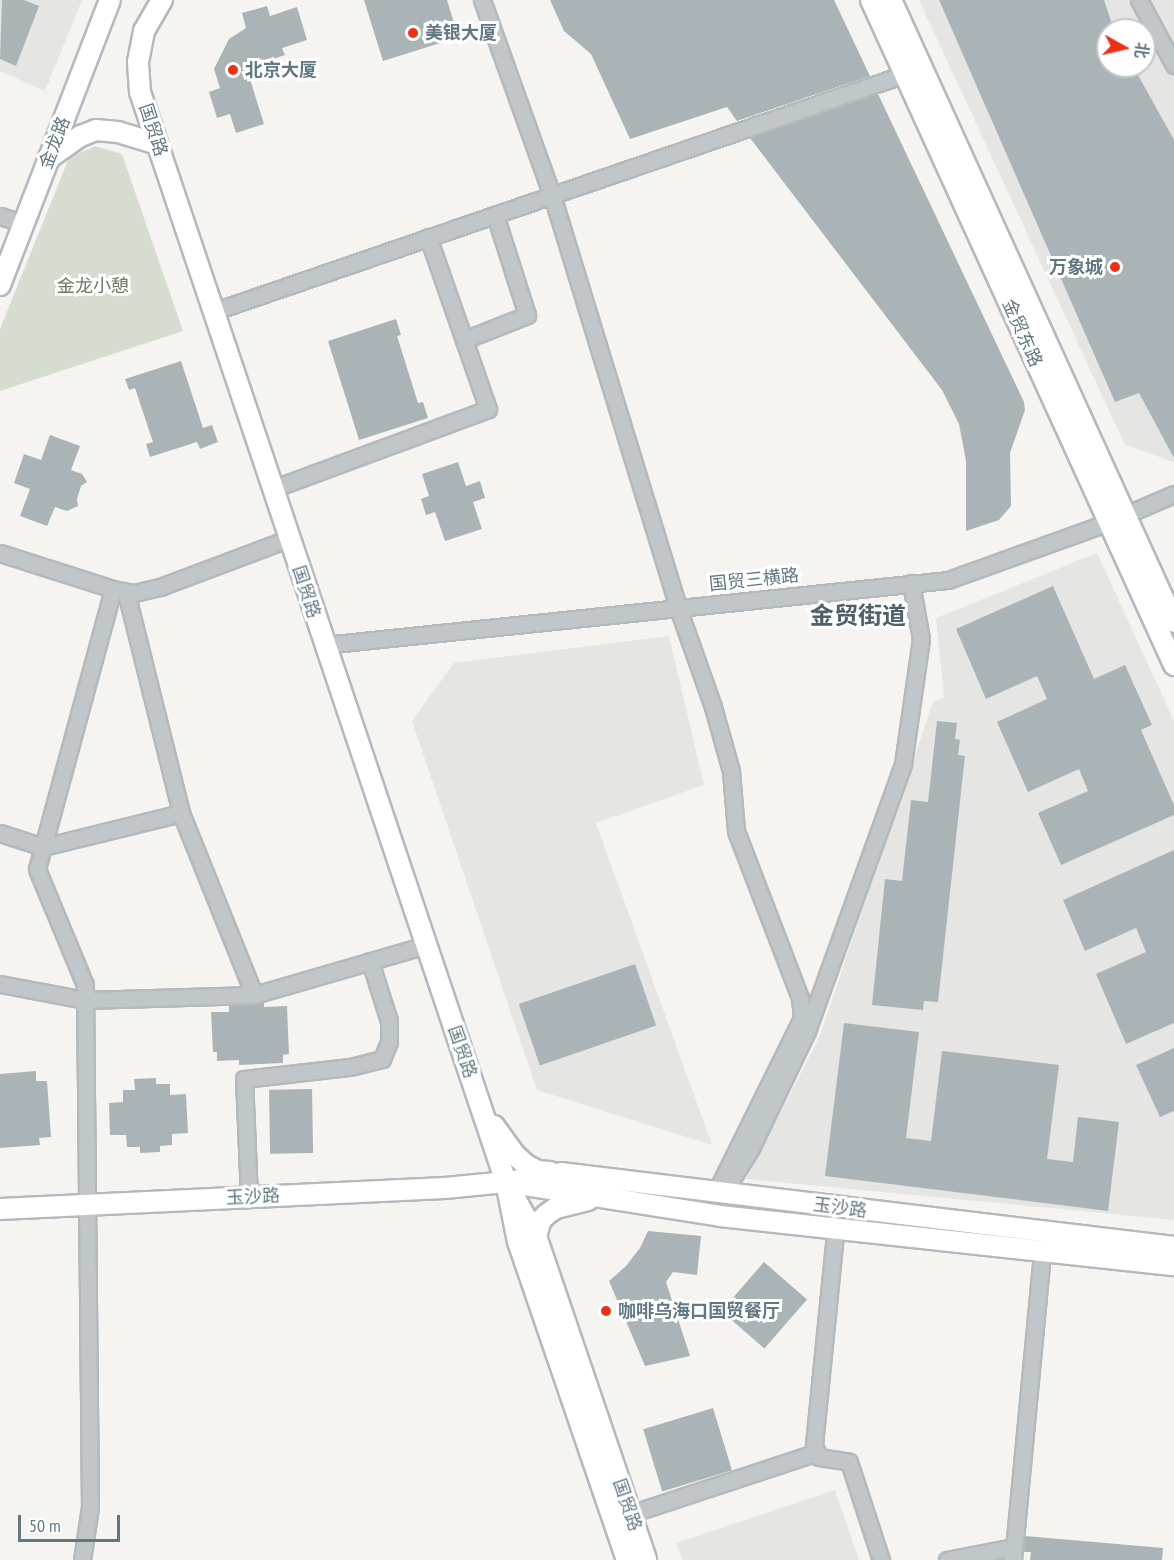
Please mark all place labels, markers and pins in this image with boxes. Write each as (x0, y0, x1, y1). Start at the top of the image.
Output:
place label: 美银大厦 (425, 22, 497, 44)
marker: 美银大厦 (406, 26, 420, 40)
place label: 北京大厦 (245, 59, 317, 81)
marker: 北京大厦 (226, 63, 240, 77)
place label: 万象城 (1049, 256, 1103, 278)
marker: 万象城 (1108, 260, 1122, 274)
place label: 咖啡乌海口国贸餐厅 (618, 1300, 780, 1322)
marker: 咖啡乌海口国贸餐厅 (599, 1304, 613, 1318)

